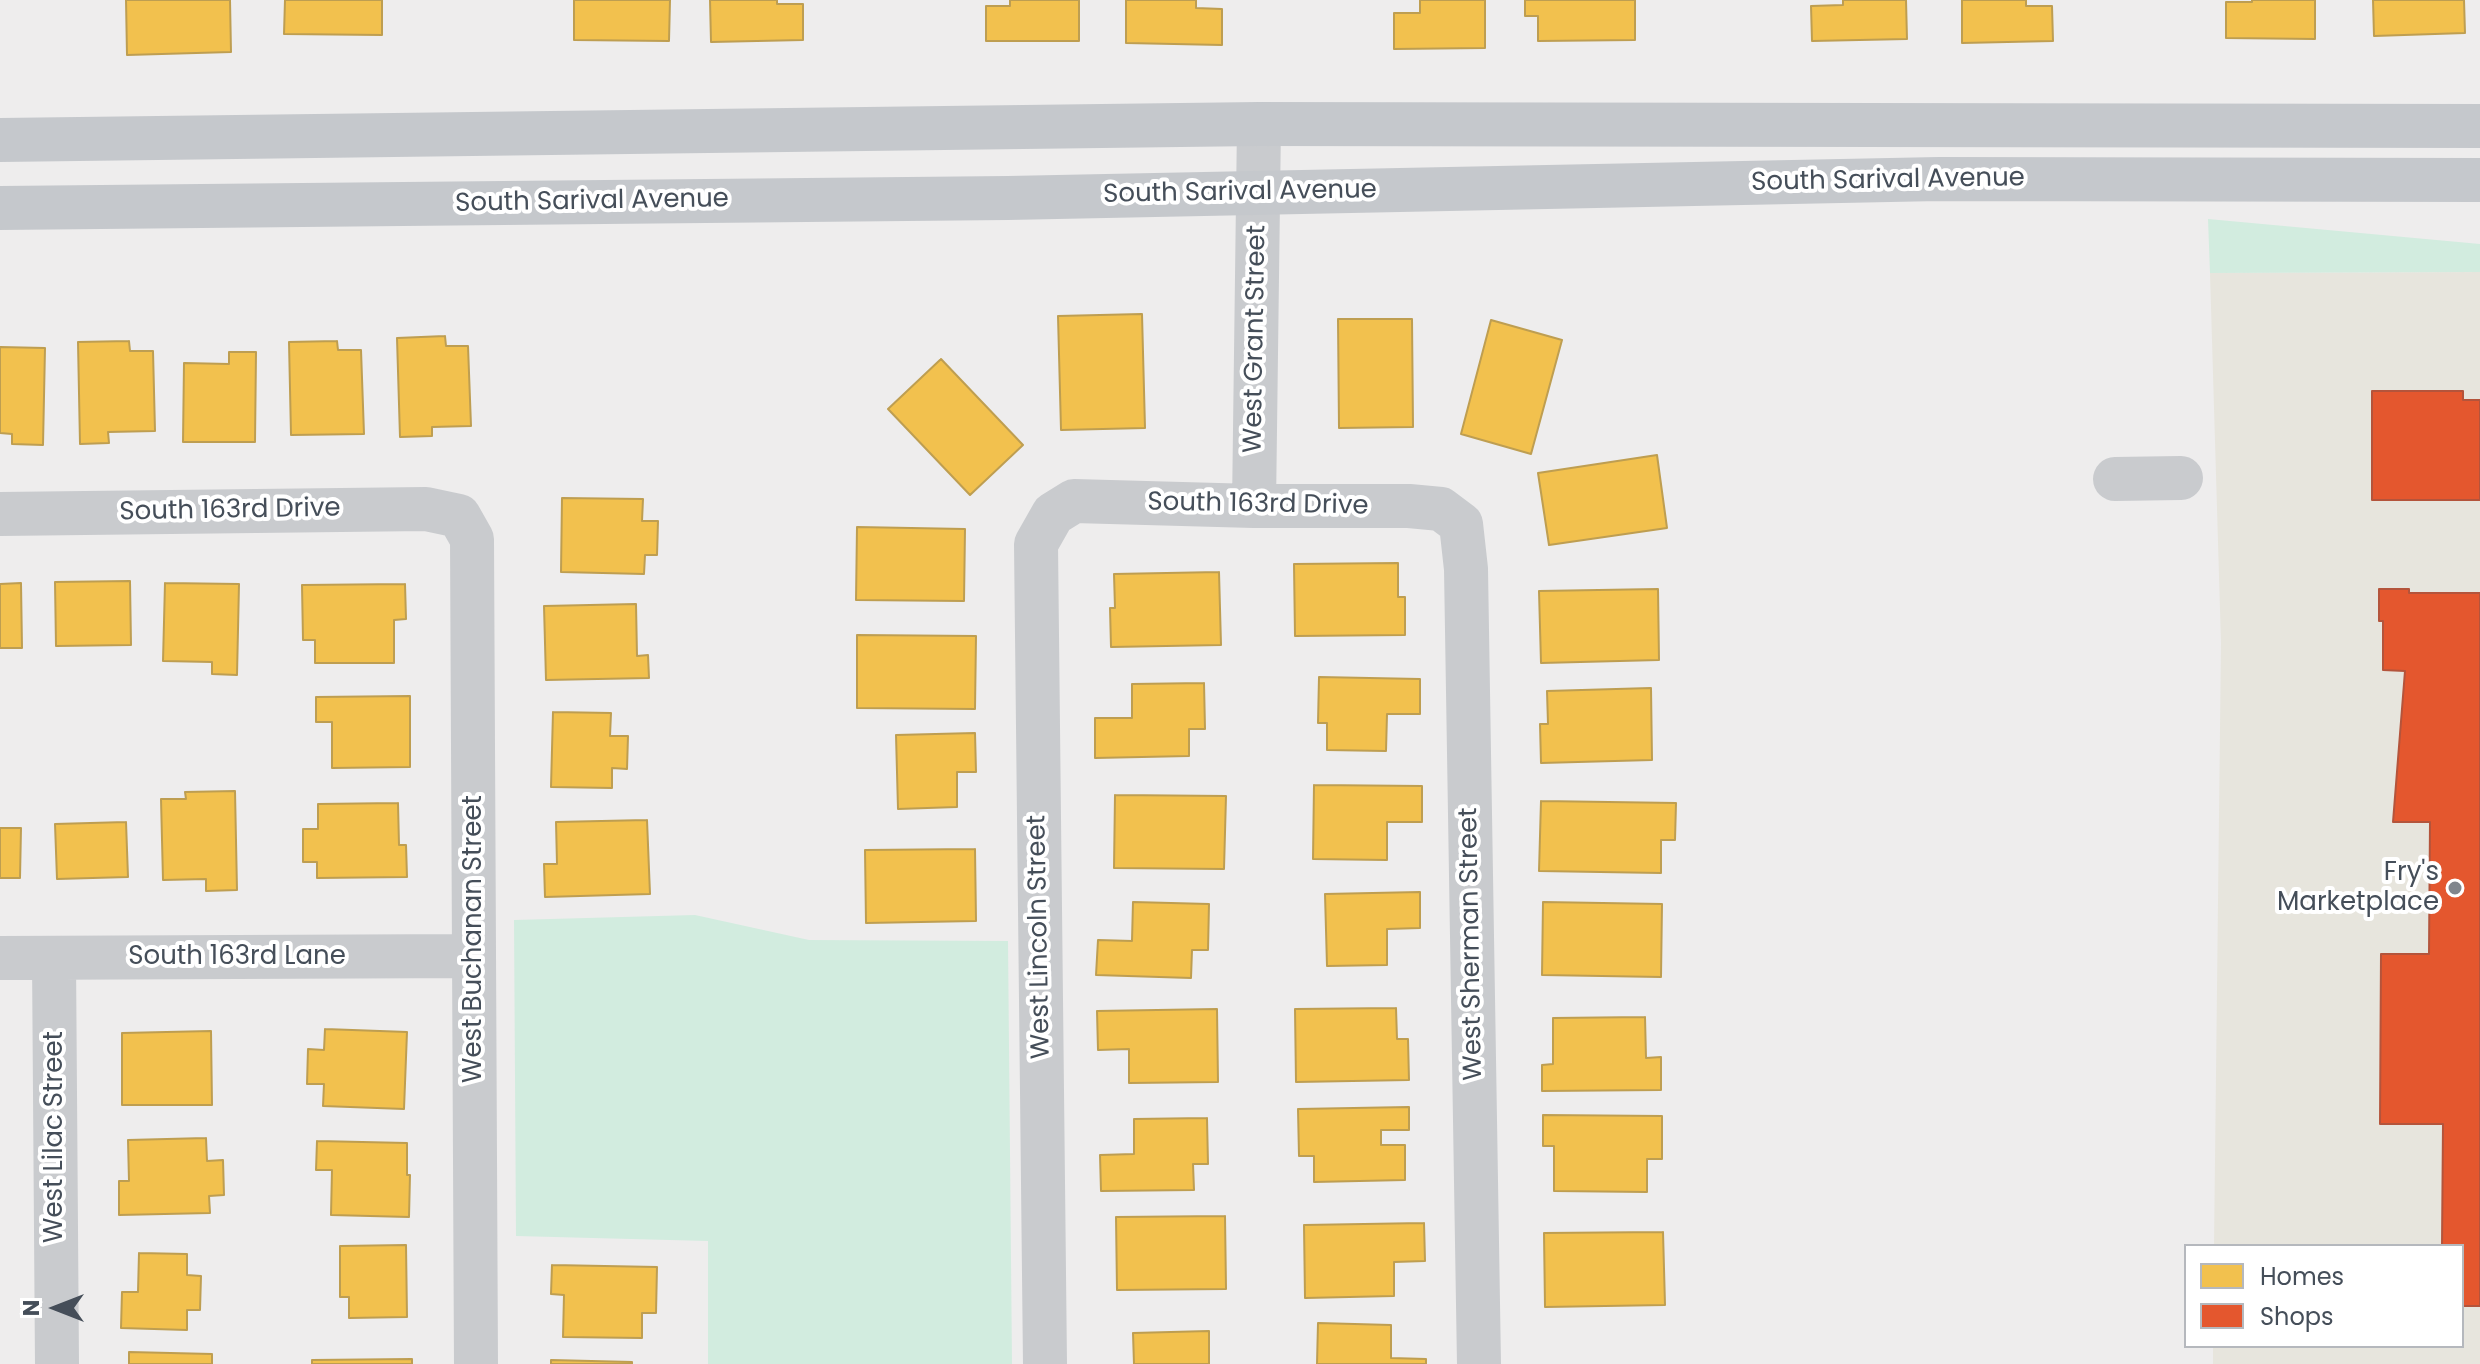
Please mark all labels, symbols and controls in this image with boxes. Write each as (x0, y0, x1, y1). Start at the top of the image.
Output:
street label: South Sarival Avenue (1751, 163, 2025, 199)
street label: South Sarival Avenue (1103, 175, 1377, 211)
street label: South Sarival Avenue (455, 184, 729, 220)
street label: West Grant Street (1238, 225, 1274, 453)
street label: South 163rd Drive (1147, 487, 1369, 523)
street label: South 163rd Drive (119, 493, 341, 529)
street label: West Buchanan Street (458, 795, 490, 1083)
street label: West Sherman Street (1454, 807, 1490, 1081)
street label: West Lincoln Street (1022, 815, 1058, 1059)
place label: Fry's Marketplace (2277, 857, 2439, 918)
marker: Fry's Marketplace (2446, 879, 2464, 897)
street label: South 163rd Lane (128, 941, 346, 973)
street label: West Lilac Street (39, 1031, 71, 1243)
legend (2184, 1244, 2464, 1348)
text: Homes (2260, 1260, 2344, 1293)
north arrow (16, 1268, 96, 1348)
text: N (16, 1300, 47, 1316)
text: Shops (2260, 1300, 2334, 1333)

